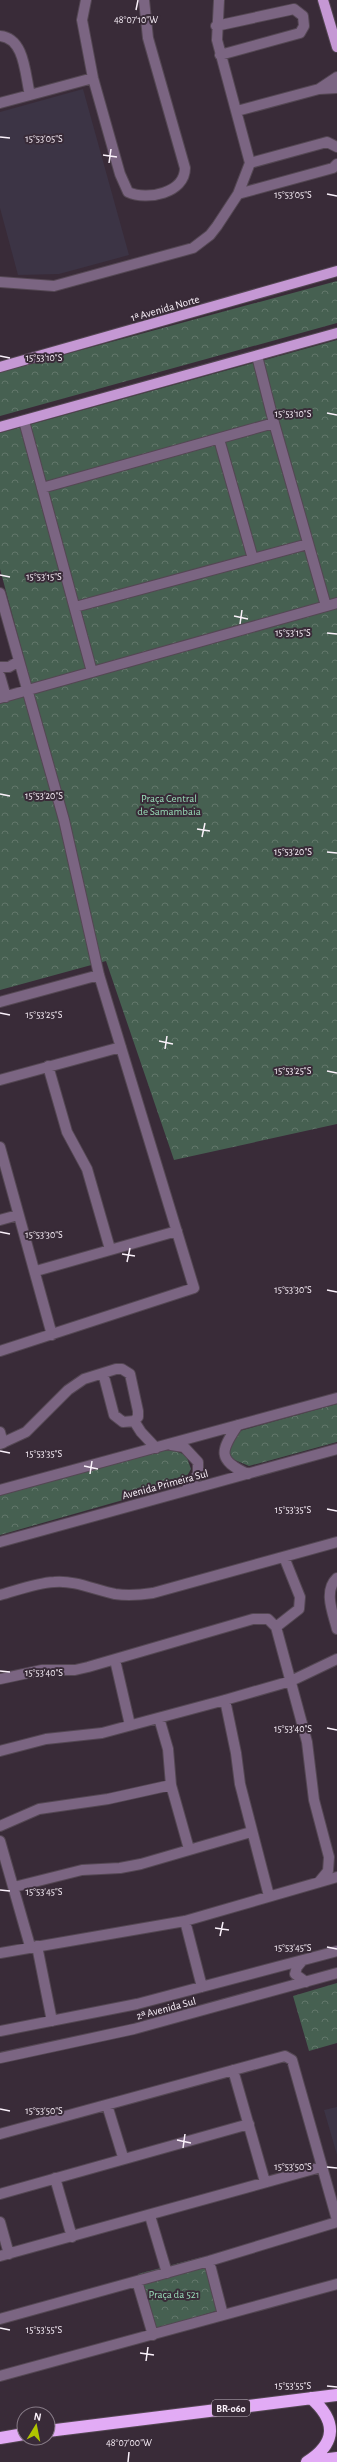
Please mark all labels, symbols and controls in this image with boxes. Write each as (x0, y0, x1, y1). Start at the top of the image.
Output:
text: 48°07'10"W (114, 15, 158, 25)
text: 15°53'05"S (25, 134, 63, 144)
text: 15°53'05"S (274, 190, 312, 200)
street label: 1ᵃ Avenida Norte (130, 293, 201, 324)
text: 15°53'10"S (26, 353, 63, 363)
text: 15°53'10"S (275, 409, 312, 419)
text: 15°53'15"S (26, 572, 62, 582)
text: 15°53'15"S (275, 628, 311, 638)
text: 15°53'20"S (25, 791, 63, 801)
park label: Praça Central de Samambaia (137, 793, 201, 817)
text: 15°53'20"S (274, 847, 312, 857)
text: 15°53'25"S (26, 1010, 63, 1020)
text: 15°53'25"S (275, 1066, 312, 1076)
text: 15°53'30"S (25, 1230, 63, 1240)
text: 15°53'30"S (274, 1285, 312, 1295)
text: 15°53'35"S (26, 1449, 62, 1459)
street label: Avenida Primeira Sul (121, 1468, 209, 1501)
text: 15°53'35"S (275, 1505, 311, 1515)
text: 15°53'40"S (25, 1668, 63, 1678)
text: 15°53'40"S (274, 1724, 312, 1734)
text: 15°53'45"S (25, 1887, 63, 1897)
text: 15°53'45"S (274, 1943, 312, 1953)
street label: 2ᵃ Avenida Sul (135, 1995, 197, 2022)
text: 15°53'50"S (25, 2106, 63, 2116)
text: 15°53'50"S (274, 2162, 312, 2172)
park label: Praça da 521 (148, 2289, 200, 2300)
text: 15°53'55"S (26, 2325, 62, 2335)
text: 15°53'55"S (275, 2381, 311, 2391)
road number: BR-060 (212, 2400, 250, 2416)
north arrow (16, 2406, 56, 2446)
text: N (33, 2411, 42, 2423)
text: 48°07'00"W (106, 2438, 152, 2448)

